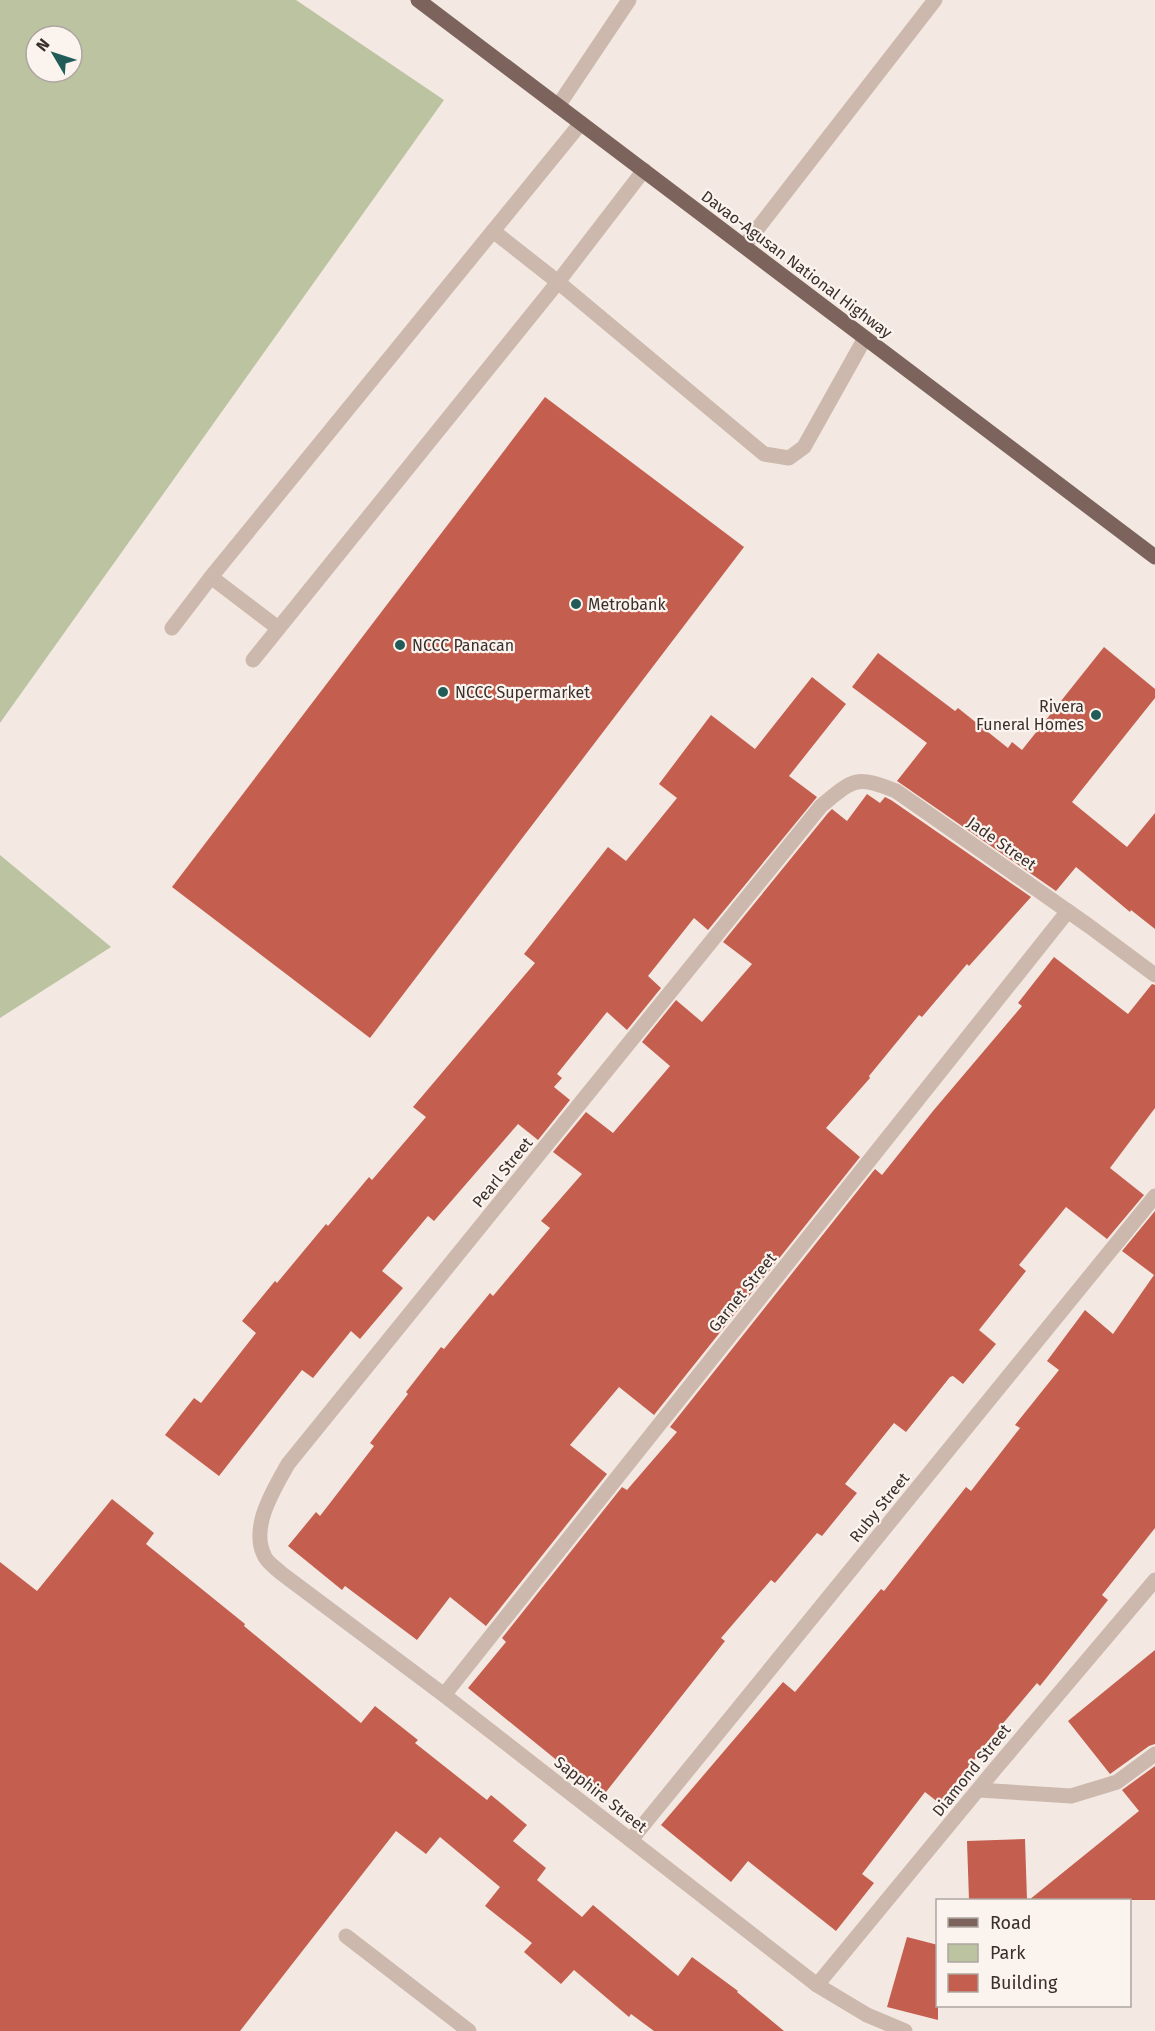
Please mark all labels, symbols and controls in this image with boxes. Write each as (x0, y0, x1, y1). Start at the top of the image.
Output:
north arrow (24, 24, 84, 84)
text: N (32, 35, 53, 55)
street label: Davao-Agusan National Highway (698, 187, 896, 342)
place label: Metrobank (588, 595, 666, 614)
marker: Metrobank (569, 597, 583, 611)
place label: NCCC Panacan (412, 636, 514, 655)
marker: NCCC Panacan (393, 638, 407, 652)
place label: NCCC Supermarket (455, 683, 590, 702)
marker: NCCC Supermarket (436, 685, 450, 699)
place label: Rivera Funeral Homes (976, 697, 1084, 734)
marker: Rivera Funeral Homes (1089, 708, 1103, 722)
street label: Jade Street (964, 813, 1040, 874)
street label: Pearl Street (468, 1133, 537, 1211)
street label: Garnet Street (705, 1249, 780, 1336)
street label: Ruby Street (846, 1469, 913, 1546)
street label: Diamond Street (928, 1720, 1015, 1820)
street label: Sapphire Street (551, 1752, 651, 1837)
legend (936, 1899, 1131, 2007)
text: Road (990, 1912, 1032, 1934)
text: Park (990, 1942, 1026, 1964)
text: Building (990, 1972, 1058, 1994)

